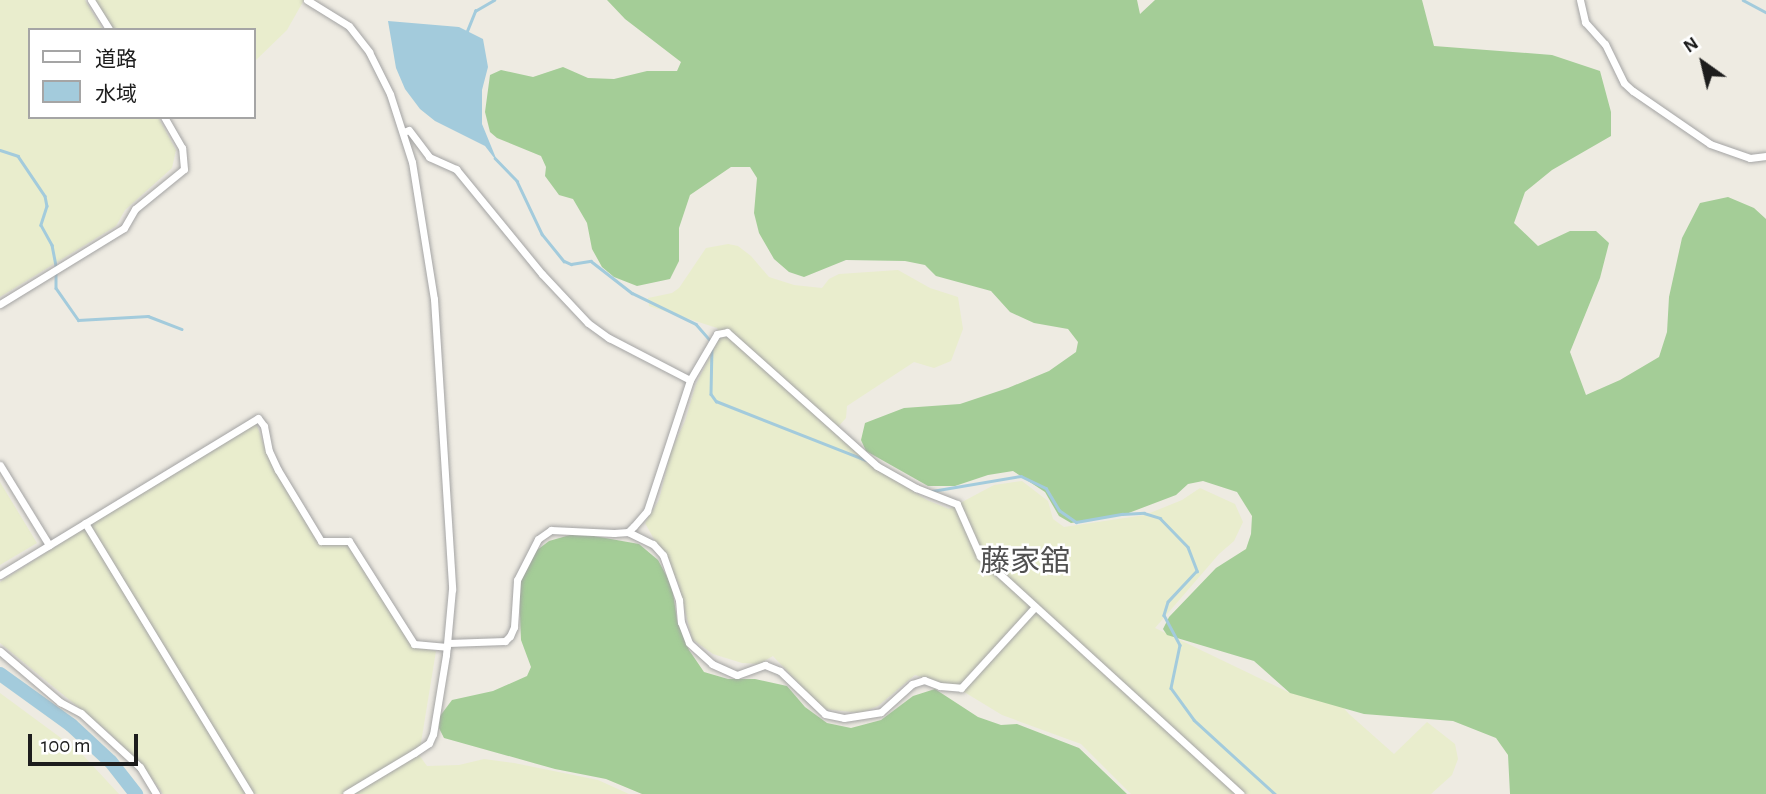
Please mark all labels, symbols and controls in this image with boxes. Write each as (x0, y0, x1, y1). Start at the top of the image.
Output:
legend (28, 28, 256, 119)
north arrow (1668, 28, 1738, 98)
text: N (1680, 34, 1702, 57)
text: 道路 (95, 49, 137, 70)
text: 水域 (95, 84, 137, 105)
district label: 藤家舘 (980, 544, 1070, 580)
scale bar (32, 720, 142, 764)
text: 100 m (41, 735, 91, 756)

